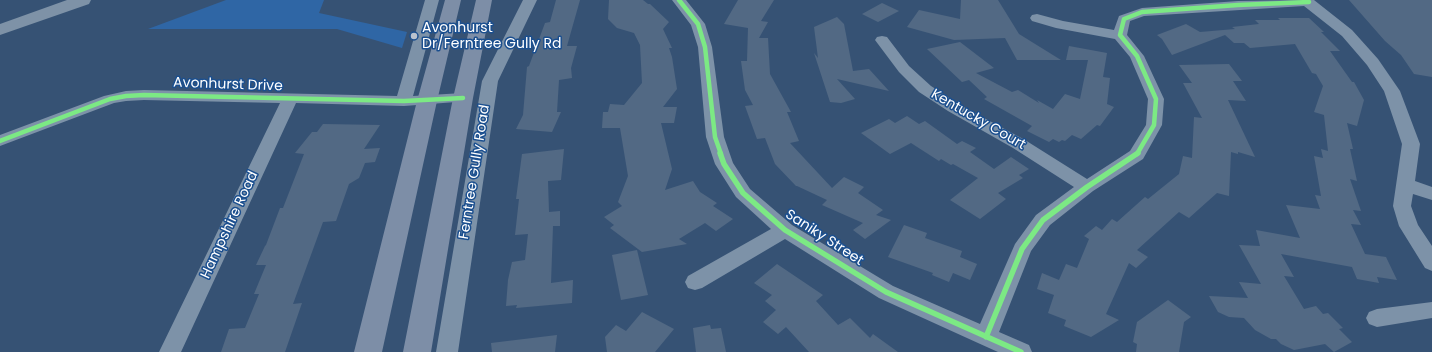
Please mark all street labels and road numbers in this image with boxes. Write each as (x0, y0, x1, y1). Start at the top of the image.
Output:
street label: Avonhurst Drive (173, 75, 283, 95)
street label: Kentucky Court (928, 86, 1028, 154)
street label: Ferntree Gully Road (456, 103, 494, 241)
street label: Hampshire Road (198, 169, 262, 281)
street label: Saniky Street (782, 206, 866, 270)

